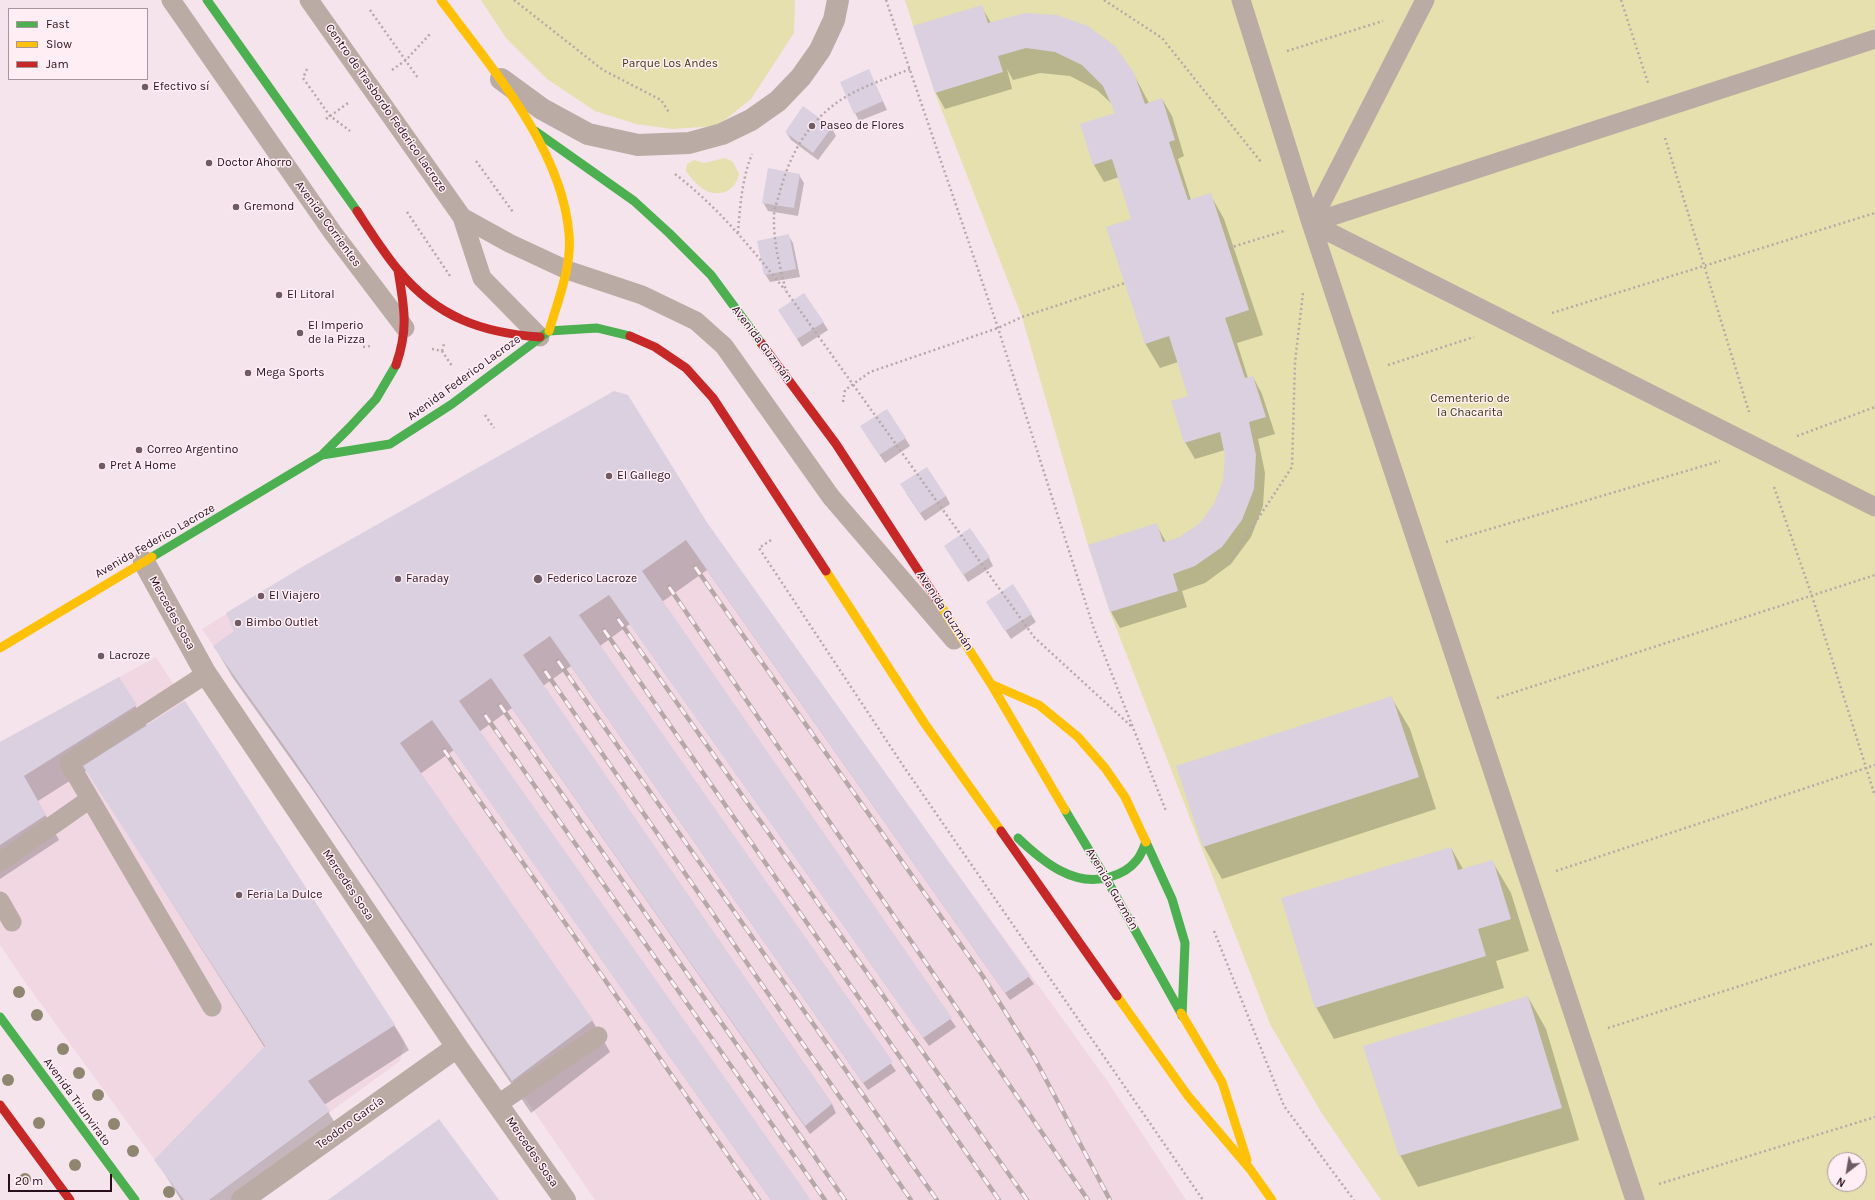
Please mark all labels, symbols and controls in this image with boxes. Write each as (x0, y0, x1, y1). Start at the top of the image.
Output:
legend (8, 8, 148, 80)
text: Fast (46, 17, 69, 31)
street label: Centro de Trasbordo Federico Lacroze (322, 21, 450, 195)
text: Slow (46, 37, 72, 51)
text: Jam (46, 57, 69, 71)
park label: Parque Los Andes (622, 57, 718, 71)
place label: Efectivo sí (153, 80, 210, 94)
marker: Efectivo sí (140, 82, 150, 92)
place label: Paseo de Flores (820, 119, 904, 133)
marker: Paseo de Flores (807, 121, 817, 131)
place label: Doctor Ahorro (217, 156, 292, 170)
marker: Doctor Ahorro (204, 158, 214, 168)
street label: Avenida Corrientes (292, 178, 364, 270)
place label: Gremond (244, 200, 294, 214)
marker: Gremond (231, 202, 241, 212)
place label: El Litoral (287, 288, 335, 302)
marker: El Litoral (274, 290, 284, 300)
street label: Avenida Guzmán (729, 303, 795, 385)
place label: El Imperio de la Pizza (308, 319, 365, 347)
marker: El Imperio de la Pizza (295, 328, 305, 338)
street label: Avenida Federico Lacroze (405, 332, 523, 424)
place label: Mega Sports (256, 366, 325, 380)
marker: Mega Sports (243, 368, 253, 378)
park label: Cementerio de la Chacarita (1430, 392, 1510, 420)
place label: Correo Argentino (147, 443, 238, 457)
marker: Correo Argentino (134, 445, 144, 455)
place label: Pret A Home (110, 459, 176, 473)
marker: Pret A Home (97, 461, 107, 471)
place label: El Gallego (617, 469, 671, 483)
marker: El Gallego (604, 471, 614, 481)
street label: Avenida Federico Lacroze (92, 501, 218, 581)
street label: Avenida Guzmán (914, 569, 976, 653)
place label: Faraday (406, 572, 449, 586)
place label: Federico Lacroze (547, 572, 637, 586)
marker: Federico Lacroze (532, 573, 544, 585)
street label: Mercedes Sosa (146, 574, 198, 652)
marker: Faraday (393, 574, 403, 584)
place label: El Viajero (269, 589, 320, 603)
marker: El Viajero (256, 591, 266, 601)
place label: Bimbo Outlet (246, 616, 318, 630)
marker: Bimbo Outlet (233, 618, 243, 628)
place label: Lacroze (109, 649, 150, 663)
marker: Lacroze (96, 651, 106, 661)
street label: Avenida Guzmán (1083, 846, 1141, 932)
street label: Mercedes Sosa (319, 847, 377, 923)
place label: Feria La Dulce (247, 888, 322, 902)
marker: Feria La Dulce (234, 890, 244, 900)
street label: Avenida Triunvirato (40, 1055, 114, 1149)
street label: Teodoro García (313, 1094, 387, 1152)
street label: Mercedes Sosa (503, 1114, 561, 1190)
north arrow (1827, 1152, 1867, 1192)
scale bar (10, 1166, 114, 1192)
text: 20 m (15, 1174, 43, 1188)
text: N (1834, 1174, 1848, 1189)

